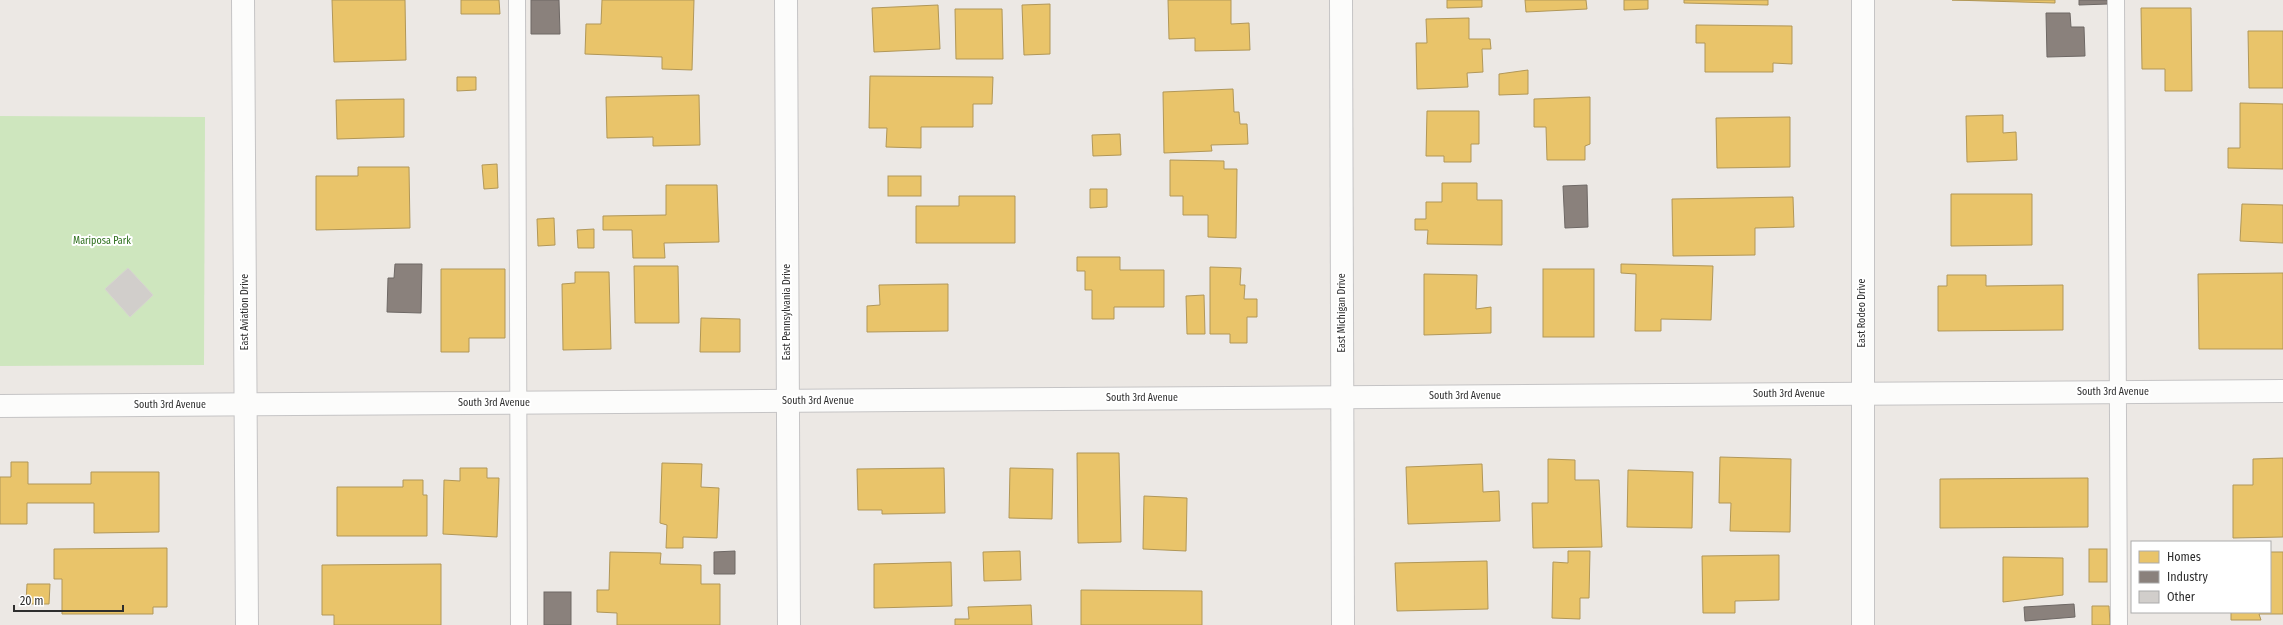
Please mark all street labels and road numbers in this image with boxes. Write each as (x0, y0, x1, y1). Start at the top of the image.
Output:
street label: East Pennsylvania Drive (781, 264, 793, 360)
street label: East Michigan Drive (1336, 273, 1348, 353)
street label: East Aviation Drive (239, 274, 251, 350)
street label: East Rodeo Drive (1856, 278, 1868, 347)
street label: South 3rd Avenue (2077, 386, 2149, 398)
street label: South 3rd Avenue (1753, 388, 1825, 400)
street label: South 3rd Avenue (1429, 390, 1501, 402)
street label: South 3rd Avenue (1106, 392, 1178, 404)
street label: South 3rd Avenue (782, 395, 854, 407)
street label: South 3rd Avenue (458, 397, 530, 409)
street label: South 3rd Avenue (134, 399, 206, 411)

